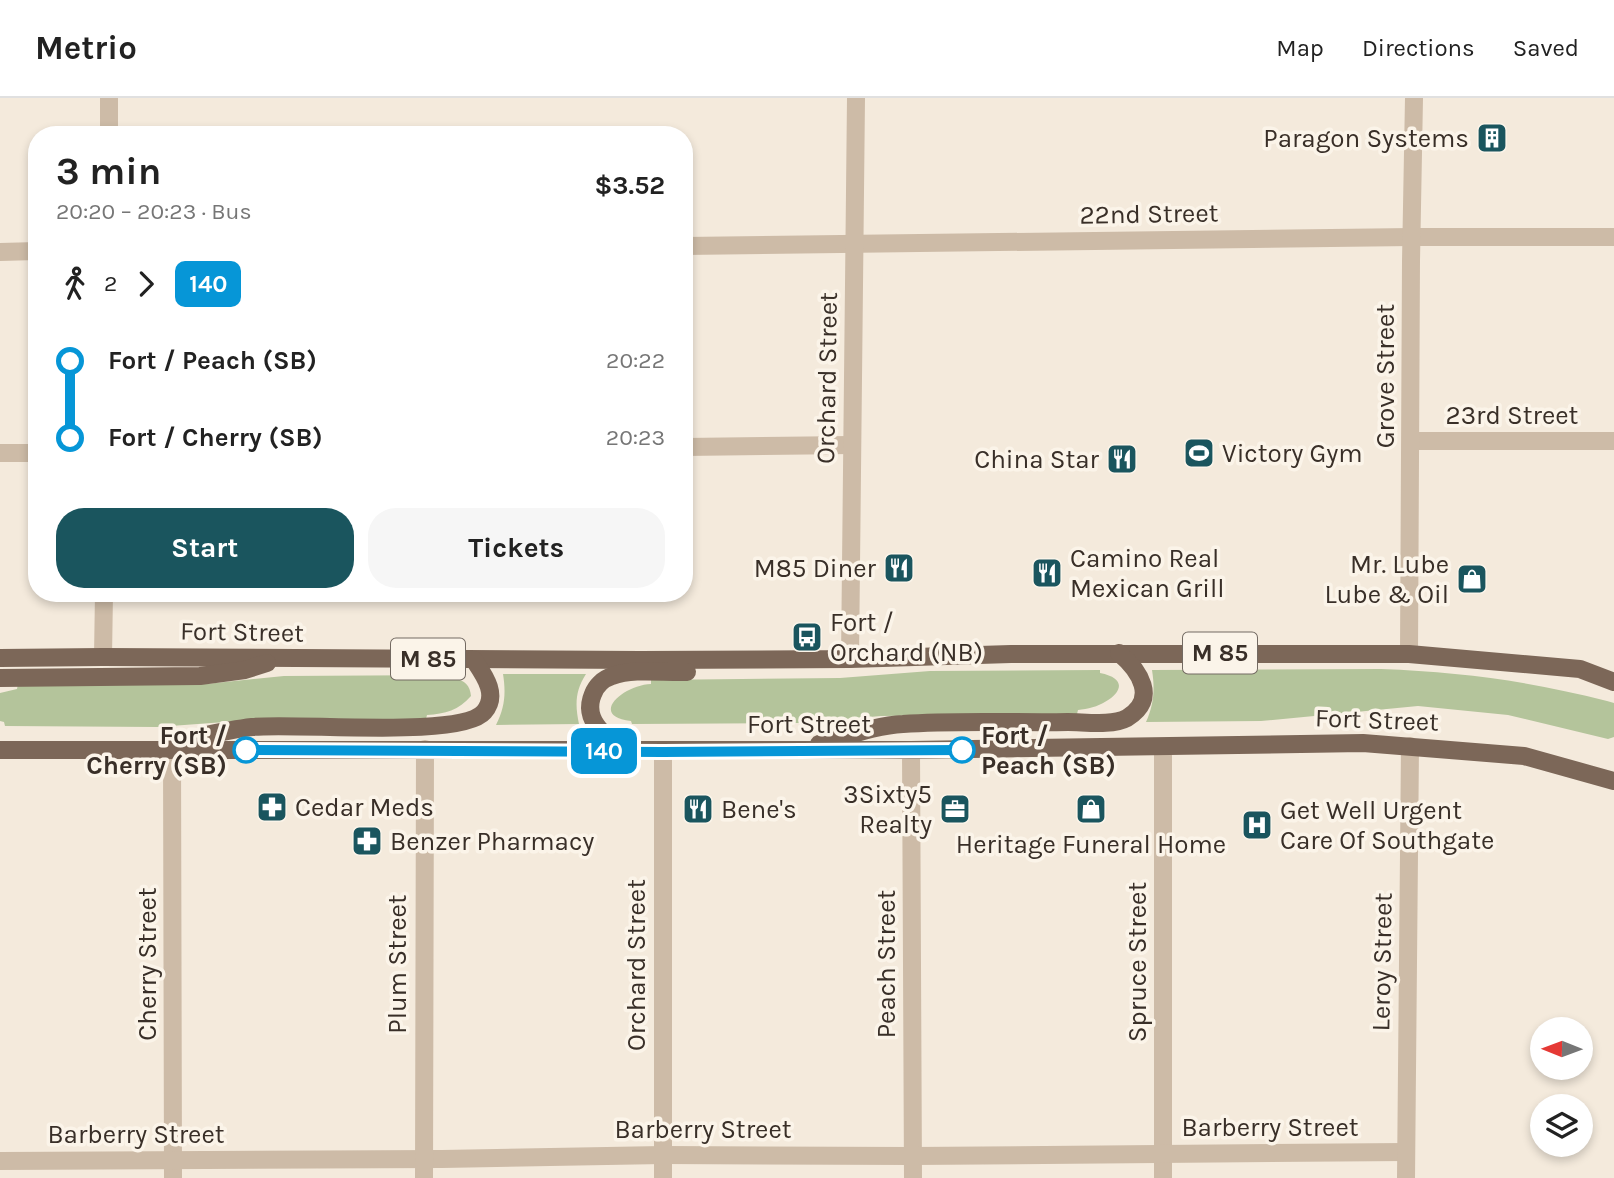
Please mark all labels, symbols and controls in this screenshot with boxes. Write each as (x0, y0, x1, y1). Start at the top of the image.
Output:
text: Metrio (35, 29, 137, 67)
text: Map (1276, 34, 1324, 62)
text: Directions (1362, 34, 1475, 62)
text: Saved (1513, 34, 1579, 62)
building icon: Paragon Systems (1475, 121, 1509, 155)
place label: Paragon Systems (1263, 123, 1469, 154)
text: 3 min (56, 149, 161, 194)
text: $3.52 (594, 170, 665, 201)
street label: 22nd Street (1079, 197, 1219, 231)
text: 20:20 – 20:23 · Bus (56, 198, 252, 225)
icon: walk (56, 265, 94, 303)
icon: forward (127, 265, 165, 303)
text: 2 (104, 270, 117, 297)
text: 140 (189, 270, 227, 298)
street label: Orchard Street (810, 292, 844, 464)
street label: Grove Street (1370, 304, 1401, 448)
text: Fort / Peach (SB) (108, 345, 317, 376)
text: 20:22 (606, 347, 665, 374)
street label: 23rd Street (1446, 400, 1579, 431)
text: Fort / Cherry (SB) (108, 422, 323, 453)
text: 20:23 (606, 424, 665, 451)
sports icon: Victory Gym (1182, 436, 1216, 470)
place label: Victory Gym (1222, 438, 1363, 469)
restaurant icon: China Star (1105, 442, 1139, 476)
place label: China Star (974, 444, 1100, 475)
button: Start (56, 508, 354, 588)
button: Tickets (368, 508, 665, 588)
place label: Camino Real Mexican Grill (1070, 543, 1224, 604)
place label: Mr. Lube Lube & Oil (1324, 549, 1449, 610)
restaurant icon: M85 Diner (882, 551, 916, 585)
place label: M85 Diner (754, 553, 877, 584)
restaurant icon: Camino Real Mexican Grill (1030, 556, 1064, 590)
shop icon: Mr. Lube Lube & Oil (1455, 562, 1489, 596)
place label: Fort / Orchard (NB) (830, 607, 983, 668)
street label: Fort Street (180, 615, 304, 649)
bus stop icon: Fort / Orchard (NB) (790, 620, 824, 654)
road number: M 85 (1183, 632, 1257, 674)
road number: M 85 (391, 638, 465, 680)
street label: Fort Street (1315, 702, 1440, 738)
street label: Fort Street (747, 709, 871, 740)
place label: Fort / Cherry (SB) (86, 720, 227, 781)
place label: Fort / Peach (SB) (981, 720, 1116, 781)
line badge: 140 (564, 728, 644, 774)
marker: Fort / Cherry (SB) (233, 737, 259, 763)
text: 140 (585, 737, 623, 765)
marker: Fort / Peach (SB) (949, 737, 975, 763)
place label: 3Sixty5 Realty (843, 779, 932, 840)
pharmacy icon: Cedar Meds (255, 790, 289, 824)
place label: Cedar Meds (295, 792, 434, 823)
restaurant icon: Bene's (681, 792, 715, 826)
office icon: 3Sixty5 Realty (938, 792, 972, 826)
shop icon: Heritage Funeral Home (1074, 792, 1108, 826)
place label: Bene's (721, 794, 797, 825)
place label: Get Well Urgent Care Of Southgate (1280, 795, 1494, 856)
hospital icon: Get Well Urgent Care Of Southgate (1240, 808, 1274, 842)
pharmacy icon: Benzer Pharmacy (350, 824, 384, 858)
place label: Benzer Pharmacy (390, 826, 594, 857)
place label: Heritage Funeral Home (956, 829, 1226, 860)
street label: Orchard Street (621, 879, 652, 1051)
street label: Spruce Street (1122, 882, 1153, 1042)
street label: Cherry Street (132, 887, 163, 1041)
street label: Peach Street (871, 889, 902, 1038)
street label: Leroy Street (1365, 892, 1399, 1032)
street label: Plum Street (382, 894, 413, 1034)
north arrow (1530, 1017, 1592, 1080)
map controls (1530, 1017, 1593, 1157)
button: layers (1530, 1094, 1593, 1157)
street label: Barberry Street (1181, 1112, 1359, 1143)
street label: Barberry Street (614, 1114, 792, 1145)
street label: Barberry Street (47, 1119, 225, 1150)

